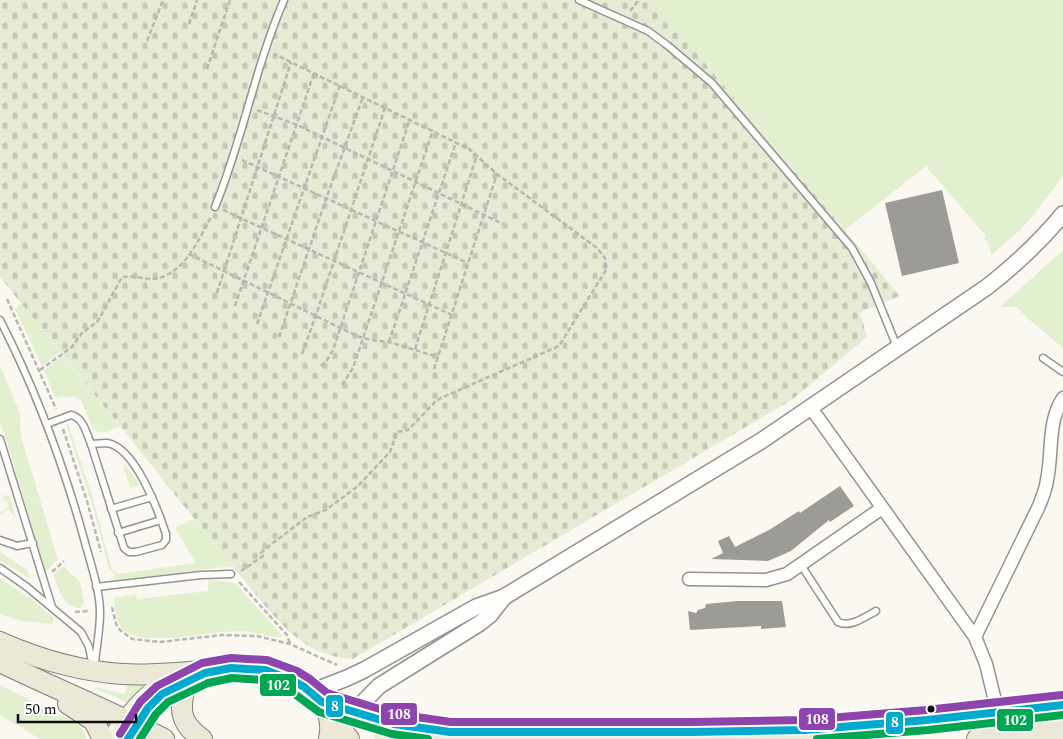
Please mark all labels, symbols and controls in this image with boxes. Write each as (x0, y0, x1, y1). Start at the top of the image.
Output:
line badge: 102 (259, 673, 297, 697)
text: 102 (266, 675, 290, 696)
scale bar (18, 692, 135, 724)
line badge: 8 (325, 694, 344, 718)
text: 8 (331, 696, 339, 717)
text: 50 m (25, 698, 57, 721)
line badge: 108 (380, 702, 418, 726)
text: 108 (387, 704, 411, 725)
unlabelled marker (926, 704, 936, 714)
line badge: 108 (798, 707, 836, 731)
line badge: 102 (996, 708, 1034, 732)
text: 108 (805, 709, 829, 730)
text: 102 (1003, 710, 1027, 731)
line badge: 8 (885, 711, 904, 735)
text: 8 (891, 712, 899, 733)

